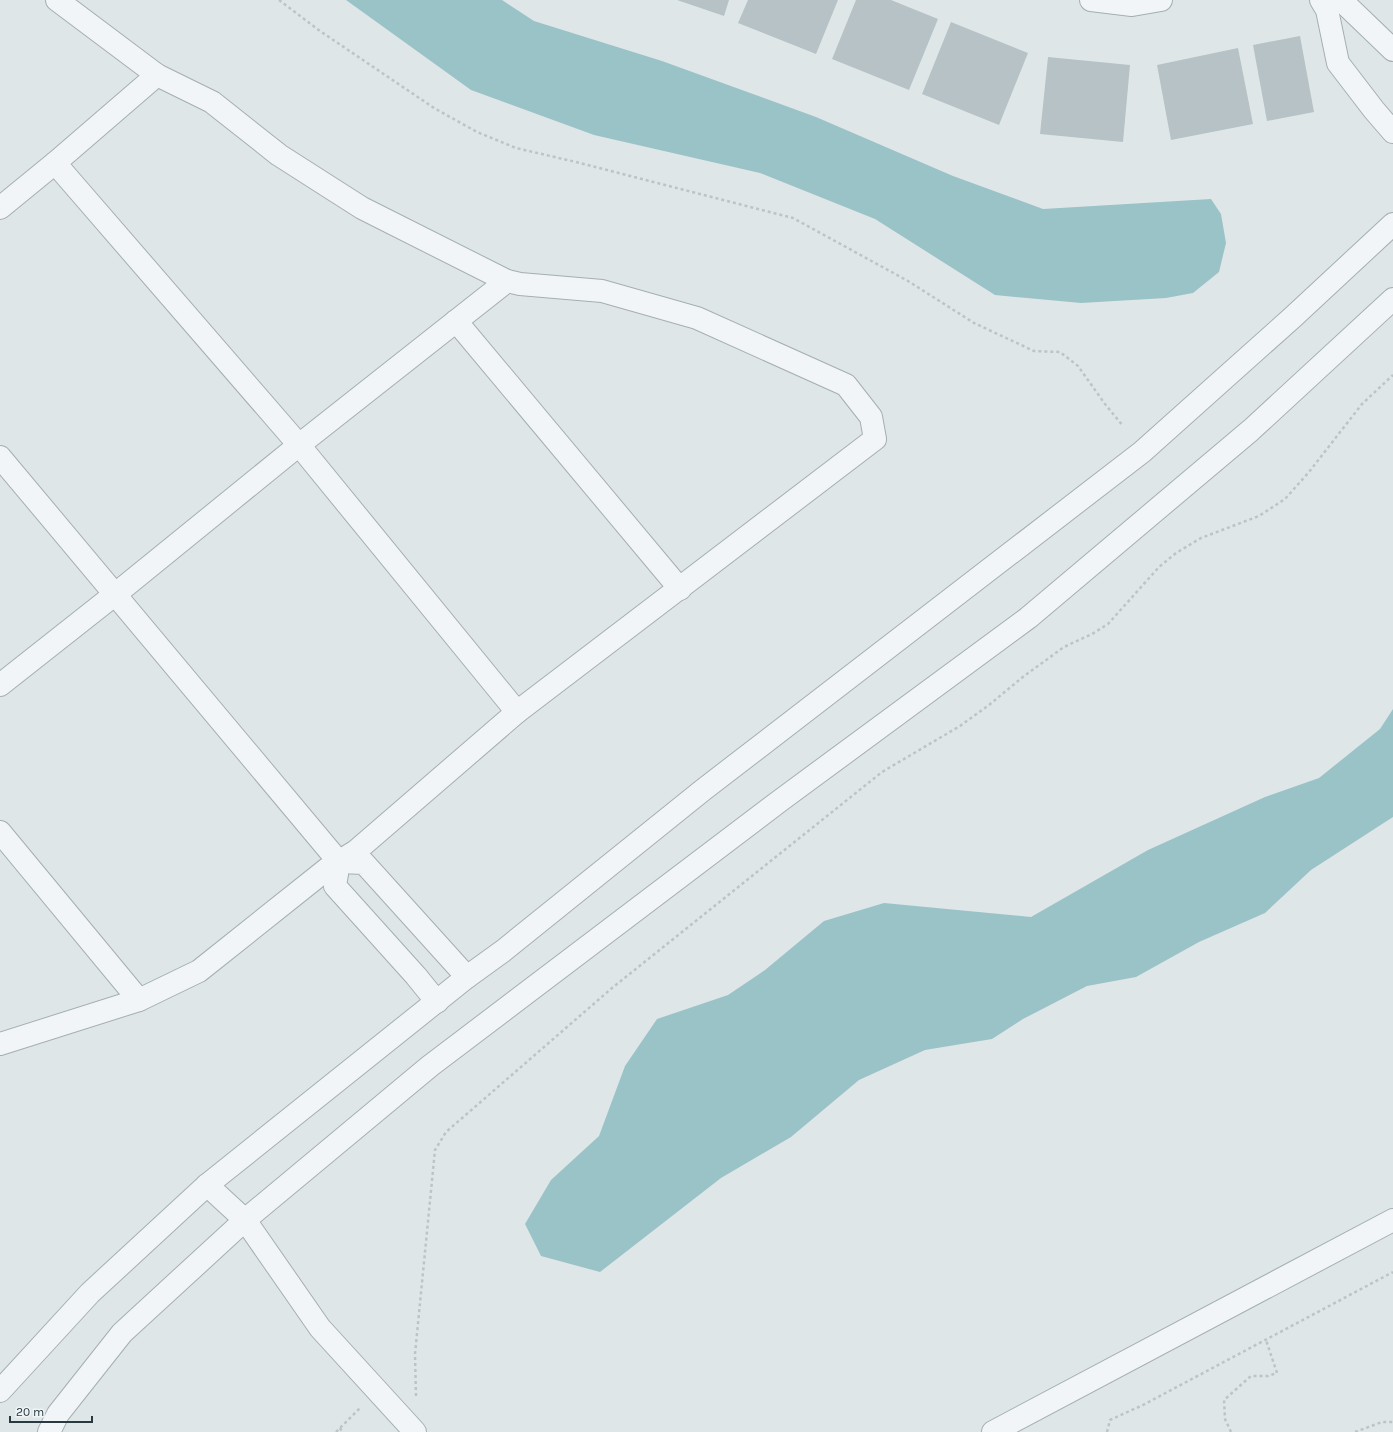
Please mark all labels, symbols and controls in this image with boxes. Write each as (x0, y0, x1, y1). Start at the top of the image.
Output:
scale bar (10, 1398, 92, 1424)
text: 20 m (16, 1405, 44, 1419)

